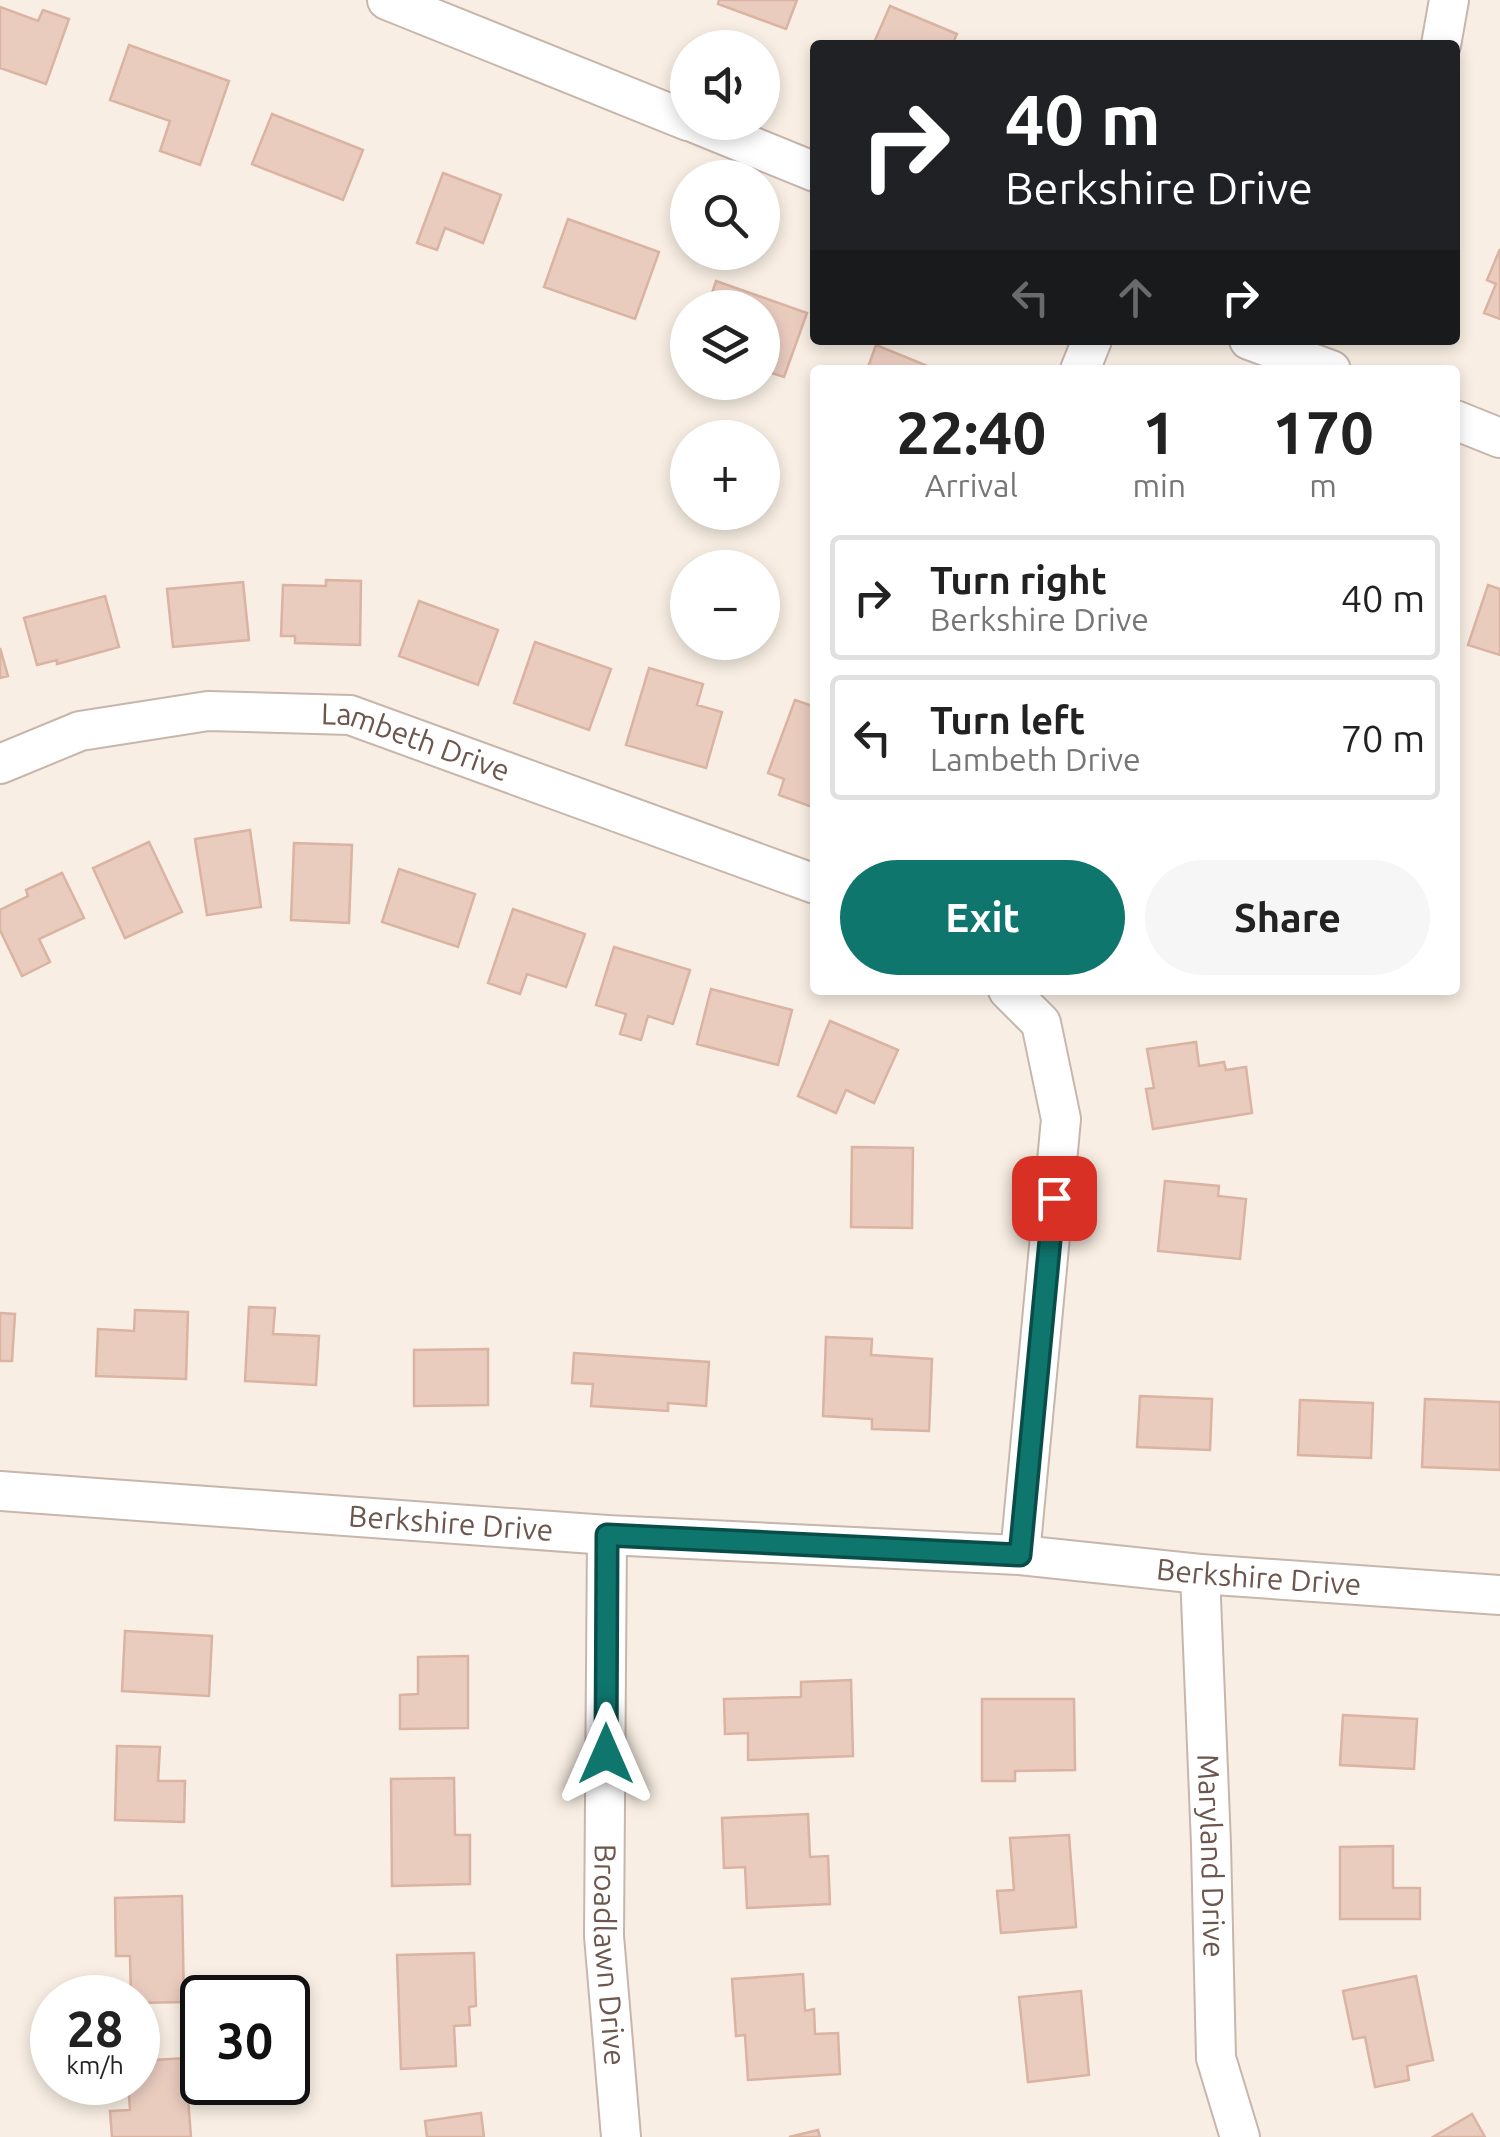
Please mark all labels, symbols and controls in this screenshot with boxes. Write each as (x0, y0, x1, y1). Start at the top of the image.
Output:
map controls (670, 30, 780, 660)
button: sound (670, 30, 780, 140)
icon: right (840, 80, 970, 210)
text: 40 m (1005, 80, 1161, 158)
button: search (670, 160, 780, 270)
text: Berkshire Drive (1005, 162, 1313, 213)
icon: left (1003, 270, 1058, 325)
icon: ahead (1108, 270, 1163, 325)
icon: right (1213, 270, 1268, 325)
button: layers (670, 290, 780, 400)
text: 22:40 (896, 398, 1046, 465)
text: 1 (1142, 398, 1176, 465)
text: 170 (1272, 398, 1374, 465)
button: + (670, 420, 780, 530)
text: Arrival (925, 467, 1018, 503)
text: min (1132, 467, 1186, 503)
text: m (1309, 467, 1337, 503)
button: − (670, 550, 780, 660)
text: Turn right (930, 559, 1107, 601)
icon: right (845, 570, 900, 625)
text: 40 m (1341, 577, 1425, 619)
text: Berkshire Drive (930, 601, 1149, 637)
street label: Lambeth Drive (321, 696, 515, 788)
text: Turn left (930, 699, 1085, 741)
icon: left (845, 710, 900, 765)
text: 70 m (1341, 717, 1425, 759)
text: Lambeth Drive (930, 741, 1141, 777)
button: Exit (840, 860, 1125, 975)
button: Share (1145, 860, 1430, 975)
pin (1012, 1156, 1097, 1241)
icon: arrive (1027, 1171, 1082, 1226)
street label: Berkshire Drive (347, 1498, 555, 1547)
street label: Berkshire Drive (1155, 1552, 1362, 1601)
position arrow (554, 1702, 658, 1806)
street label: Maryland Drive (1191, 1753, 1232, 1958)
street label: Broadlawn Drive (588, 1844, 633, 2067)
speed limit sign: 30 (180, 1975, 310, 2105)
text: 28 (67, 2000, 123, 2056)
text: km/h (66, 2051, 124, 2079)

